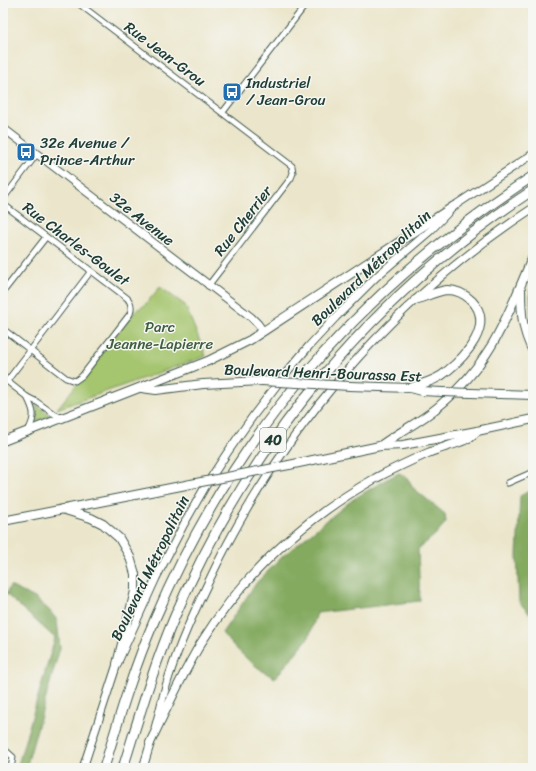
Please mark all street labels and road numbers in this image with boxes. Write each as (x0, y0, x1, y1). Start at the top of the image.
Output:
street label: Rue Jean-Grou (119, 15, 211, 93)
street label: Rue Cherrier (207, 179, 279, 262)
street label: 32e Avenue (104, 185, 181, 253)
street label: Rue Charles-Goulet (17, 195, 136, 294)
street label: Boulevard Métropolitain (305, 203, 437, 333)
street label: Boulevard Henri-Bourassa Est (224, 357, 423, 389)
road number: 40 (260, 428, 286, 452)
street label: Boulevard Métropolitain (103, 491, 197, 645)

